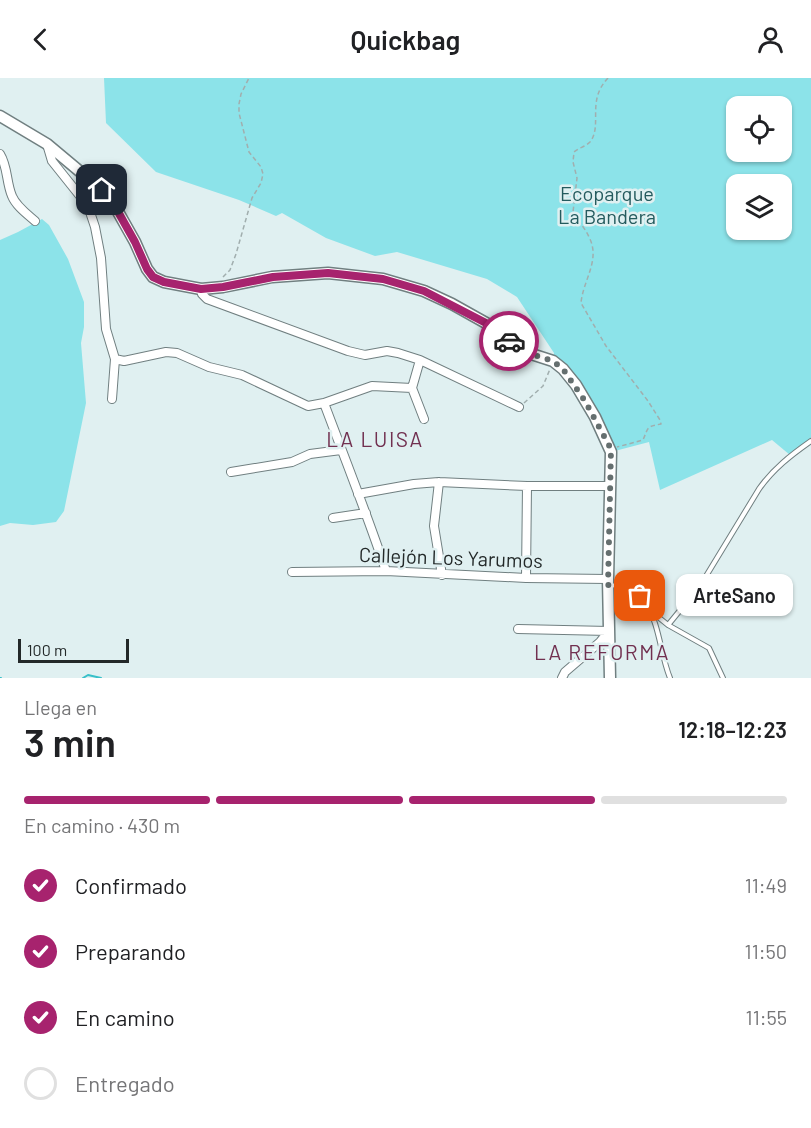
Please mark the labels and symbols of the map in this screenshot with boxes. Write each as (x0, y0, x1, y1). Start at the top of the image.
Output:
pin (76, 164, 127, 215)
park label: Ecoparque La Bandera (558, 181, 656, 228)
courier (479, 311, 539, 371)
district label: LA LUISA (326, 426, 424, 451)
street label: Callejón Los Yarumos (359, 542, 543, 572)
pin (614, 570, 665, 621)
callout: ArteSano (676, 575, 793, 617)
scale bar (18, 636, 129, 664)
district label: LA REFORMA (534, 639, 670, 664)

